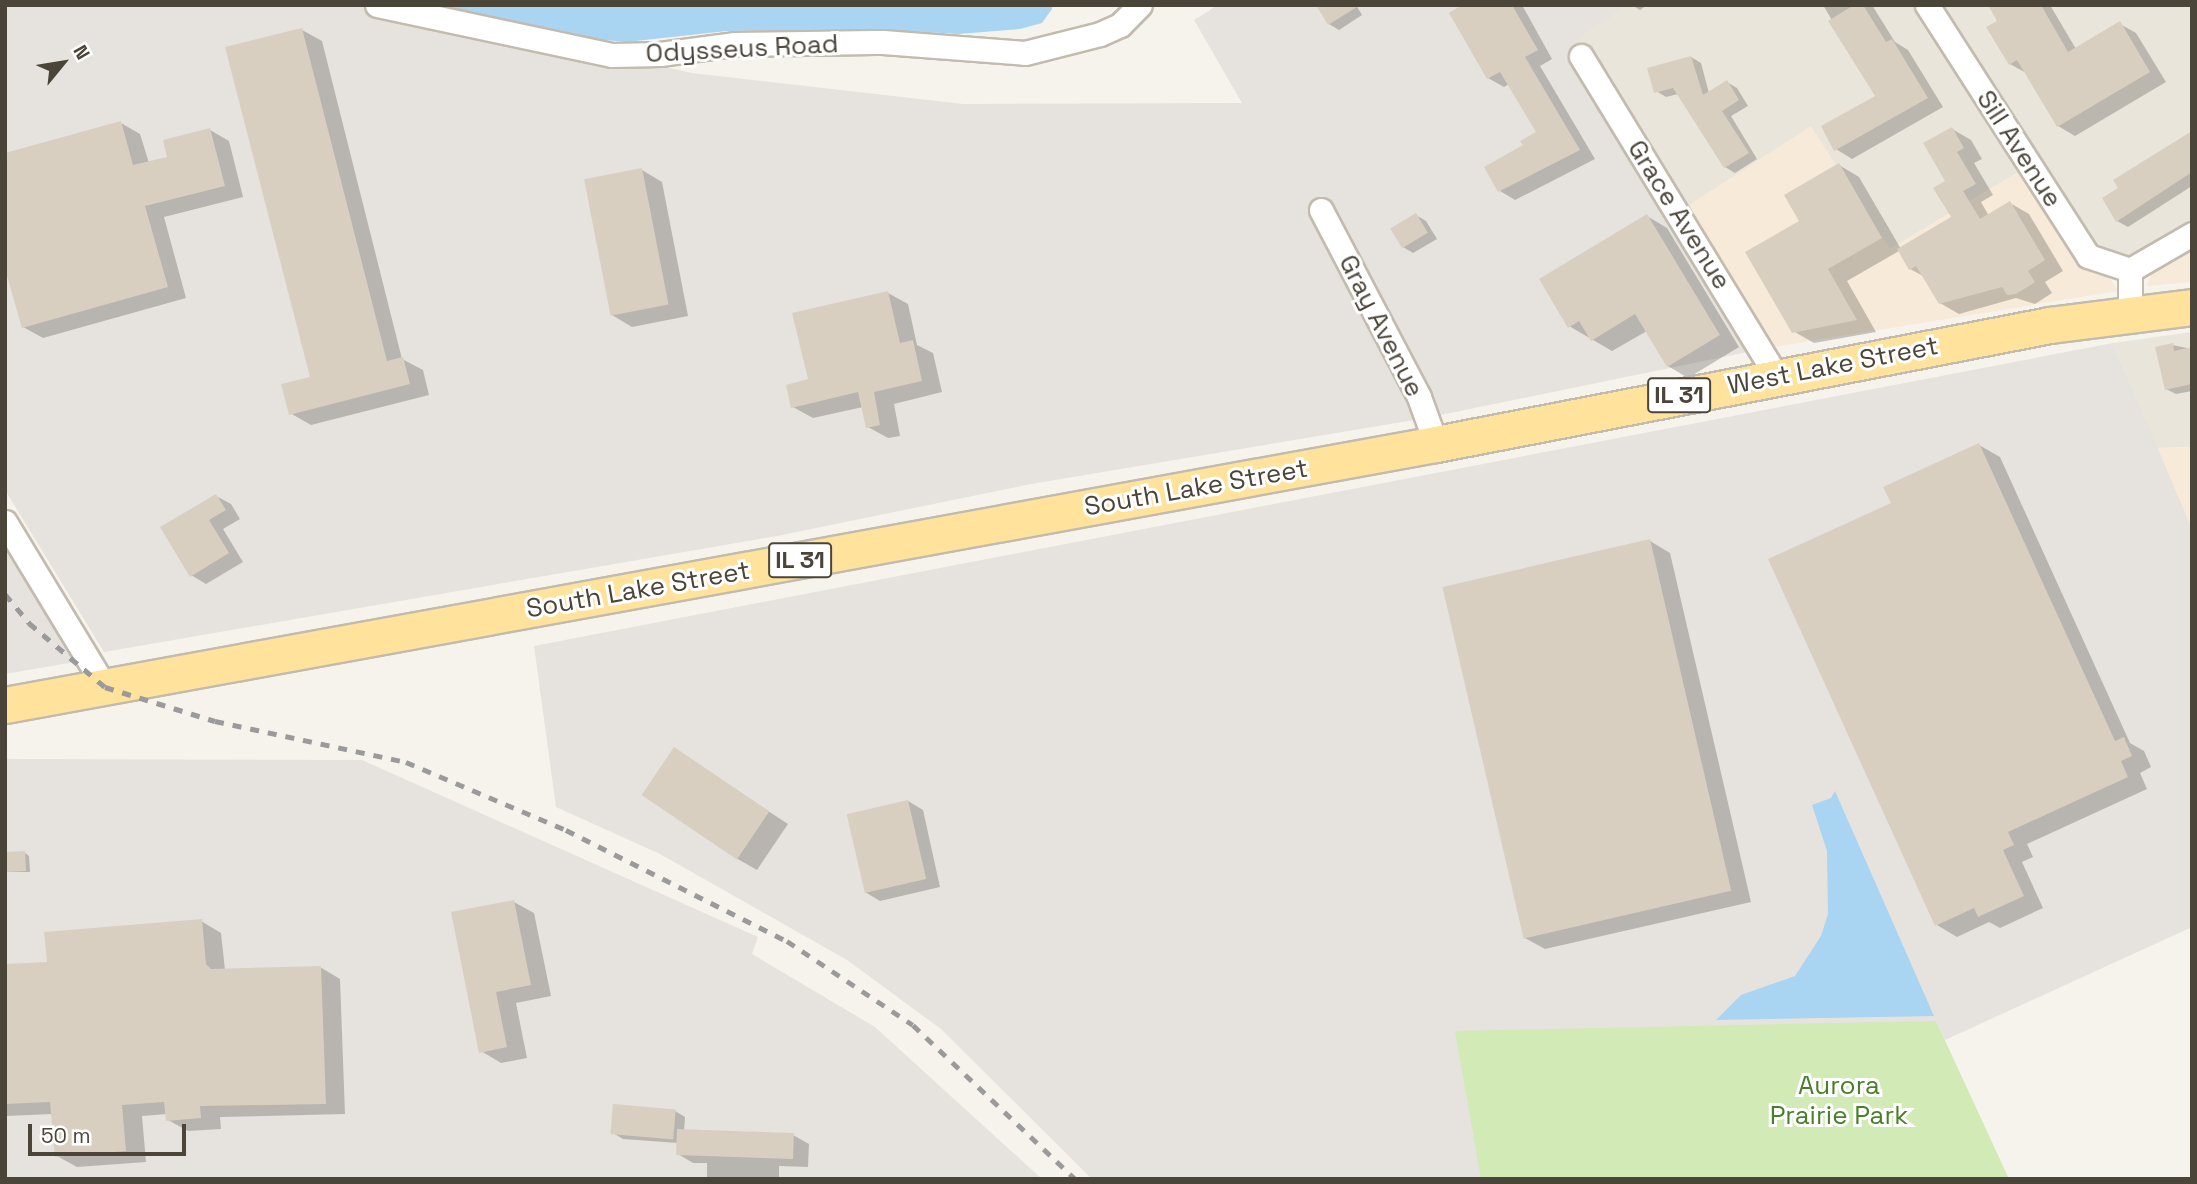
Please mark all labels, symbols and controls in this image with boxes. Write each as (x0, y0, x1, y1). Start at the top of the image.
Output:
north arrow (28, 28, 98, 98)
street label: Odysseus Road (645, 28, 839, 70)
text: N (68, 40, 96, 64)
street label: Sill Avenue (1970, 84, 2068, 214)
street label: Grace Avenue (1621, 134, 1737, 296)
street label: Gray Avenue (1332, 250, 1430, 402)
street label: West Lake Street (1725, 330, 1941, 402)
road number: IL 31 (1646, 374, 1712, 416)
street label: South Lake Street (1082, 453, 1310, 523)
road number: IL 31 (767, 540, 833, 580)
street label: South Lake Street (524, 555, 752, 625)
park label: Aurora Prairie Park (1770, 1070, 1908, 1132)
scale bar (32, 1110, 189, 1154)
text: 50 m (41, 1122, 91, 1149)

